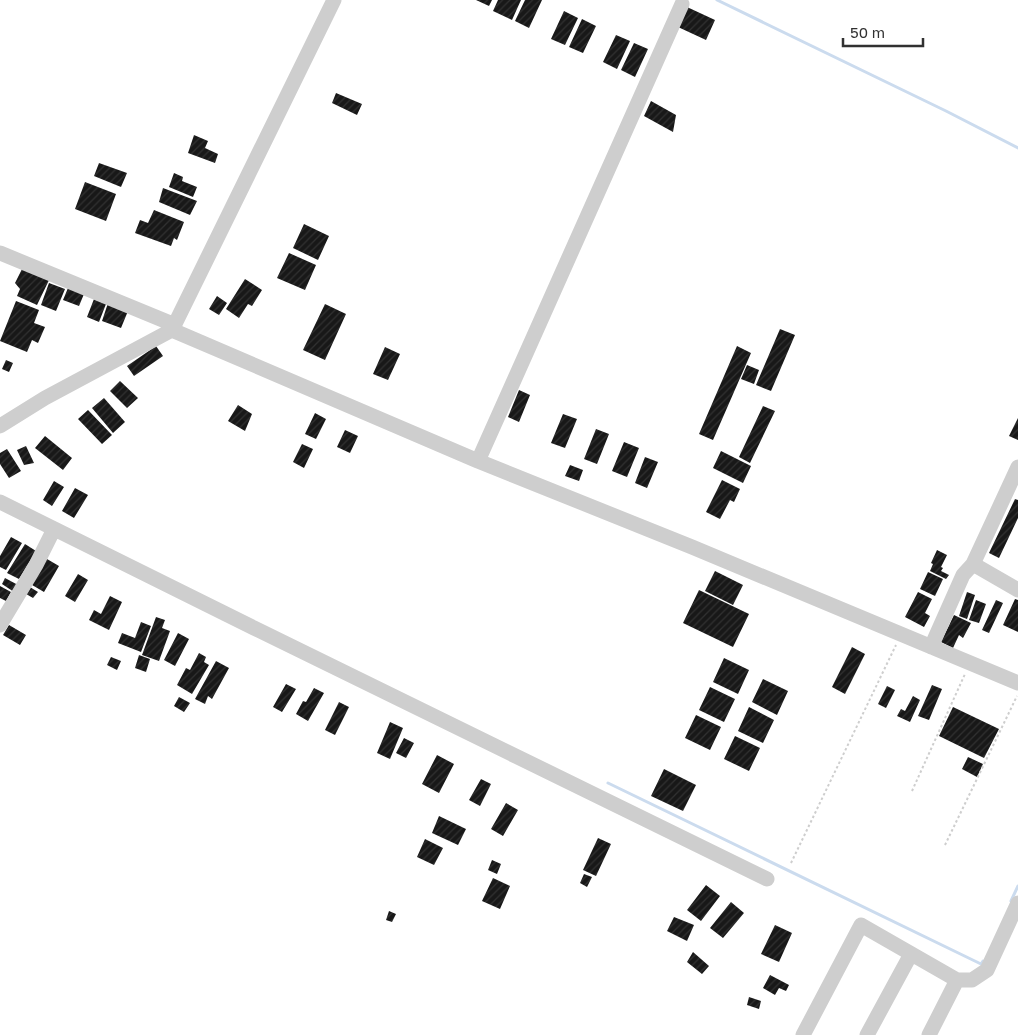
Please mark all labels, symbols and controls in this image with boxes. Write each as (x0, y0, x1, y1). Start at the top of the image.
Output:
scale bar (843, 15, 923, 47)
text: 50 m (850, 23, 885, 41)

